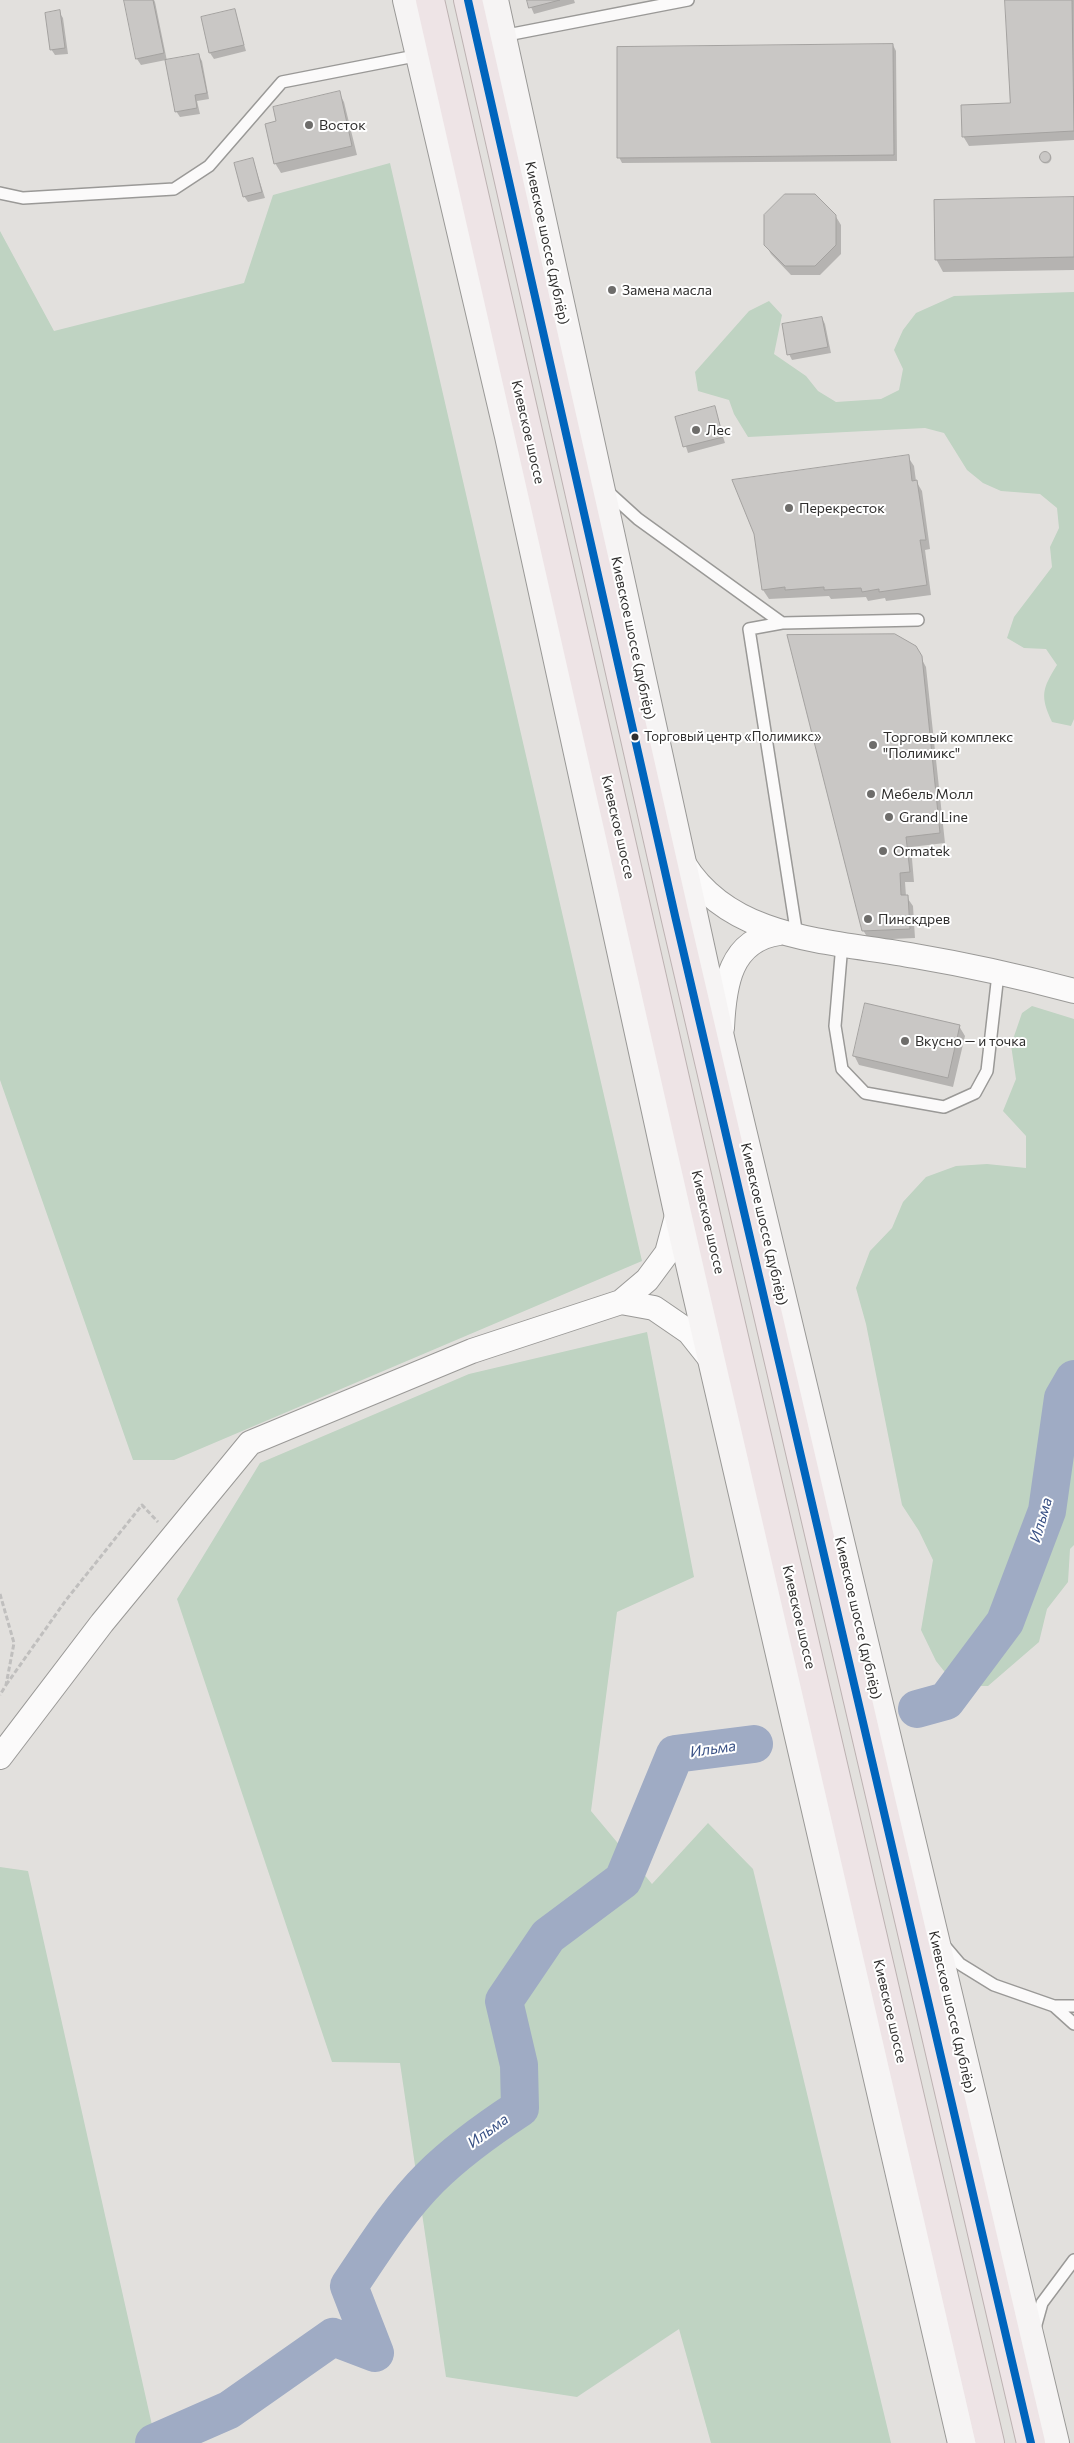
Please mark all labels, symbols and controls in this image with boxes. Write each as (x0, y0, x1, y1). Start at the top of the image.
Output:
place label: Восток (319, 117, 366, 133)
marker: Восток (303, 119, 315, 131)
street label: Киевское шоссе (дублёр) (521, 160, 573, 326)
place label: Замена масла (622, 282, 712, 298)
marker: Замена масла (606, 284, 618, 296)
street label: Киевское шоссе (508, 378, 548, 486)
place label: Лес (706, 422, 731, 438)
marker: Лес (690, 424, 702, 436)
place label: Перекресток (799, 500, 885, 516)
marker: Перекресток (783, 502, 795, 514)
street label: Киевское шоссе (дублёр) (607, 555, 659, 721)
place label: Торговый центр «Полимикс» (644, 729, 821, 745)
place label: Торговый комплекс "Полимикс" (883, 729, 1013, 762)
marker: Торговый центр «Полимикс» (630, 732, 640, 742)
marker: Торговый комплекс "Полимикс" (867, 739, 879, 751)
street label: Киевское шоссе (598, 773, 638, 881)
place label: Мебель Молл (881, 786, 973, 802)
marker: Мебель Молл (865, 788, 877, 800)
place label: Grand Line (899, 809, 968, 825)
marker: Grand Line (883, 811, 895, 823)
place label: Ormatek (893, 843, 950, 859)
marker: Ormatek (877, 845, 889, 857)
place label: Пинскдрев (878, 911, 950, 927)
marker: Пинскдрев (862, 913, 874, 925)
place label: Вкусно — и точка (915, 1033, 1026, 1049)
marker: Вкусно — и точка (899, 1035, 911, 1047)
street label: Киевское шоссе (дублёр) (737, 1141, 791, 1307)
street label: Киевское шоссе (688, 1168, 728, 1276)
water label: Ильма (1026, 1495, 1056, 1545)
street label: Киевское шоссе (дублёр) (831, 1535, 885, 1701)
street label: Киевское шоссе (779, 1563, 819, 1671)
water label: Ильма (689, 1737, 737, 1761)
street label: Киевское шоссе (дублёр) (925, 1929, 979, 2095)
street label: Киевское шоссе (870, 1957, 910, 2065)
water label: Ильма (464, 2110, 512, 2152)

